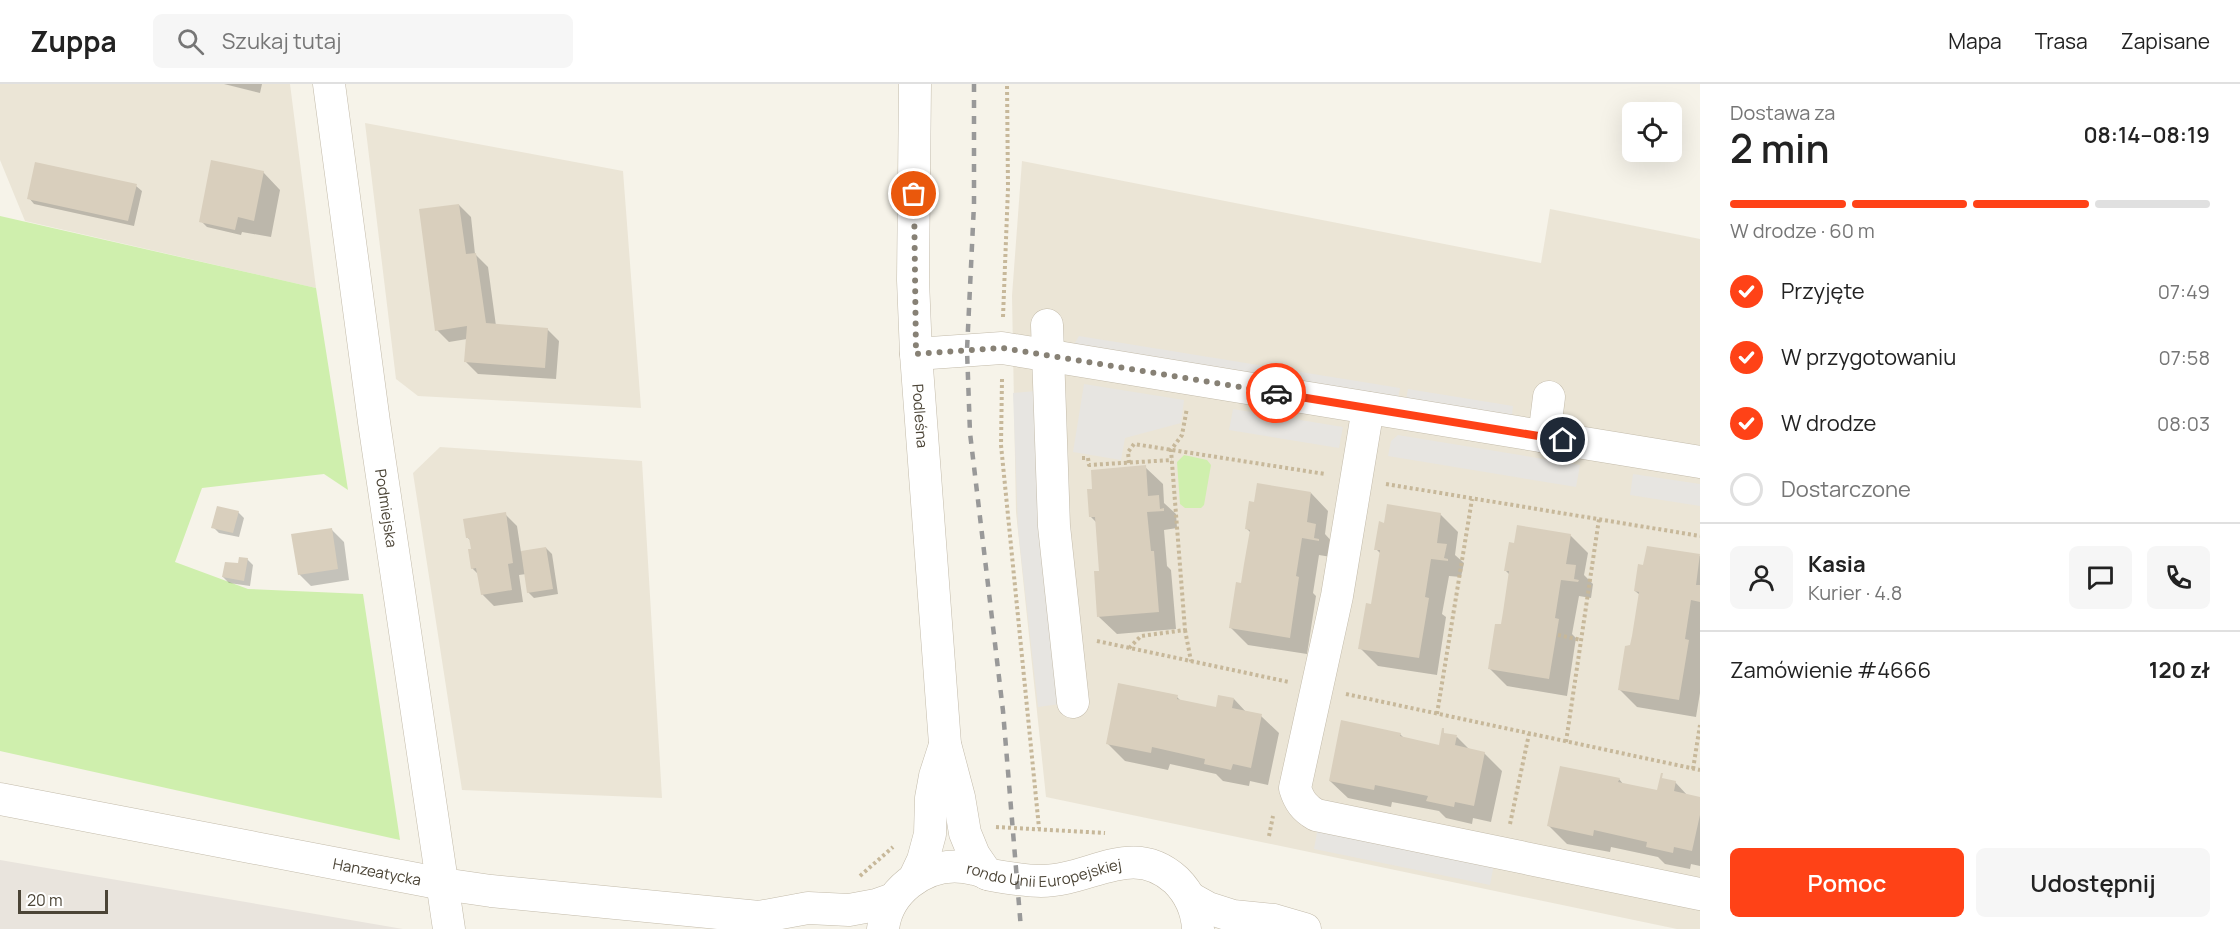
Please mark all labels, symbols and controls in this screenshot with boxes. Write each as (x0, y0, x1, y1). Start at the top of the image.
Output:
search box (153, 14, 573, 68)
text: Zuppa (30, 22, 117, 60)
icon: search (174, 25, 207, 58)
text: Szukaj tutaj (222, 26, 341, 56)
text: Mapa (1948, 27, 2002, 55)
text: Trasa (2035, 27, 2088, 55)
text: Zapisane (2121, 27, 2210, 55)
text: Dostawa za (1730, 99, 1835, 126)
map controls (1622, 102, 1682, 162)
button: locate (1622, 102, 1682, 162)
text: 08:14–08:19 (2083, 120, 2210, 150)
text: 2 min (1730, 121, 1829, 175)
pin (888, 168, 939, 219)
icon: bag (897, 177, 930, 210)
text: W drodze · 60 m (1730, 217, 1875, 244)
icon: check (1730, 275, 1763, 308)
text: Przyjęte (1781, 276, 1865, 306)
text: 07:49 (2158, 278, 2210, 305)
icon: check (1730, 341, 1763, 374)
text: W przygotowaniu (1781, 342, 1956, 372)
text: 07:58 (2159, 344, 2210, 371)
courier (1246, 363, 1306, 423)
icon: car (1260, 377, 1293, 410)
street label: Podleśna (908, 383, 933, 449)
icon: check (1730, 407, 1763, 440)
text: W drodze (1781, 408, 1876, 438)
text: 08:03 (2157, 410, 2210, 437)
pin (1537, 414, 1588, 465)
icon: home (1546, 423, 1579, 456)
street label: Podmiejska (371, 467, 403, 549)
text: Dostarczone (1781, 474, 1911, 504)
button: person (1730, 546, 1793, 609)
button: chat (2069, 546, 2132, 609)
button: phone (2147, 546, 2210, 609)
text: Kasia (1808, 549, 1866, 579)
text: Kurier · 4.8 (1808, 579, 1902, 606)
text: Zamówienie #4666 (1730, 655, 1931, 685)
text: 120 zł (2149, 655, 2210, 685)
button: Pomoc (1730, 848, 1964, 917)
button: Udostępnij (1976, 848, 2210, 917)
street label: Hanzeatycka (331, 853, 423, 890)
street label: rondo Unii Europejskiej (965, 853, 1123, 892)
scale bar (18, 887, 108, 914)
text: 20 m (27, 889, 63, 911)

